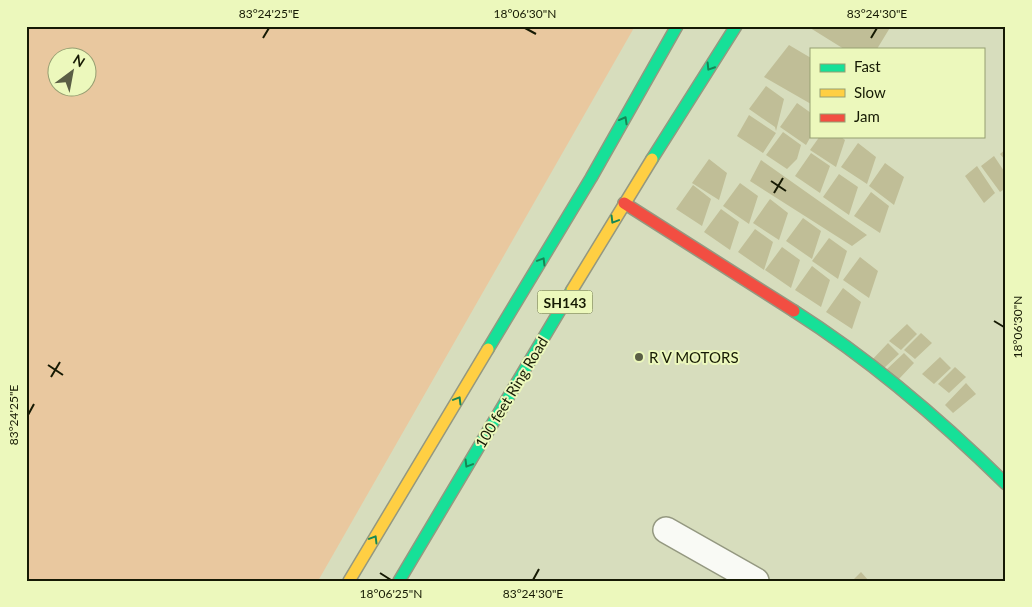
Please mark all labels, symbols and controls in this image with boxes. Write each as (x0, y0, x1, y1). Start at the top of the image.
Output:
text: 83°24'25"E (239, 6, 299, 21)
text: 18°06'30"N (494, 6, 556, 21)
text: 83°24'30"E (847, 6, 907, 21)
north arrow (48, 48, 98, 98)
legend (810, 48, 984, 138)
text: N (70, 50, 88, 71)
text: Fast (854, 57, 881, 75)
one-way arrow (707, 62, 717, 71)
text: Slow (854, 83, 886, 101)
text: Jam (854, 107, 880, 125)
one-way arrow (618, 117, 628, 126)
one-way arrow (611, 214, 621, 223)
one-way arrow (535, 257, 545, 266)
road number: SH143 (538, 290, 592, 314)
text: 18°06'30"N (1010, 296, 1025, 358)
street label: 100 feet Ring Road (471, 333, 551, 451)
place label: R V MOTORS (649, 348, 739, 366)
marker: R V MOTORS (633, 351, 645, 363)
text: 83°24'25"E (6, 385, 21, 445)
one-way arrow (452, 396, 462, 405)
one-way arrow (465, 459, 475, 468)
one-way arrow (368, 535, 378, 544)
text: 18°06'25"N (360, 586, 422, 601)
text: 83°24'30"E (503, 586, 563, 601)

